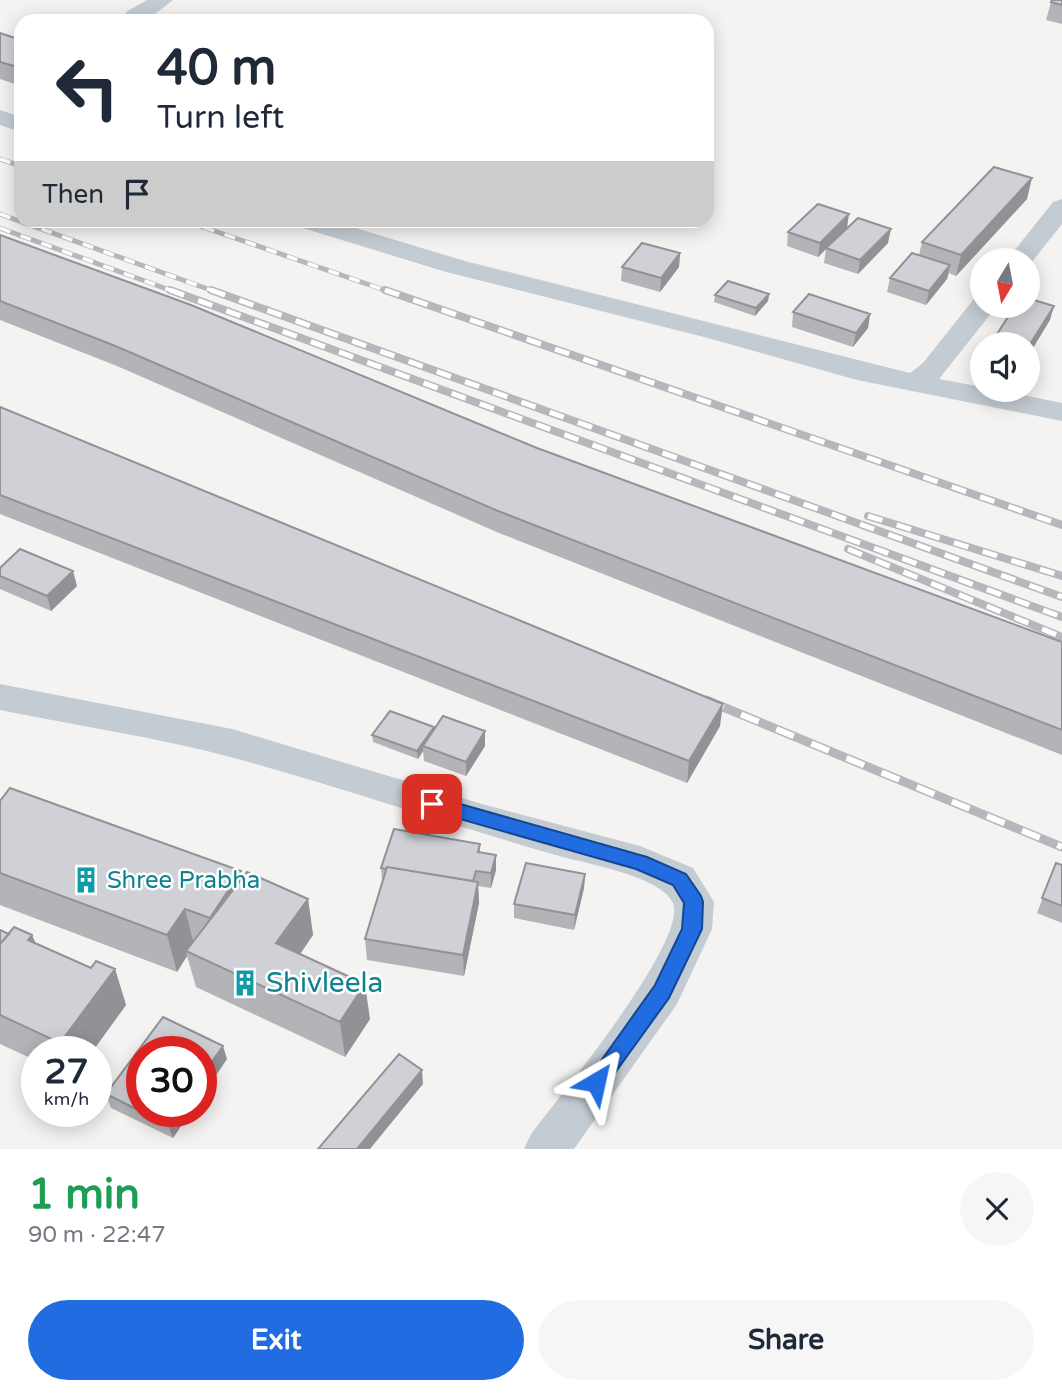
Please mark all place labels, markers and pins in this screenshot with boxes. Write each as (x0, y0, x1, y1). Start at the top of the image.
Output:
pin (402, 774, 462, 834)
building icon: Shree Prabha (71, 865, 101, 895)
place label: Shree Prabha (107, 866, 260, 895)
place label: Shivleela (266, 966, 383, 1000)
building icon: Shivleela (230, 968, 260, 998)

